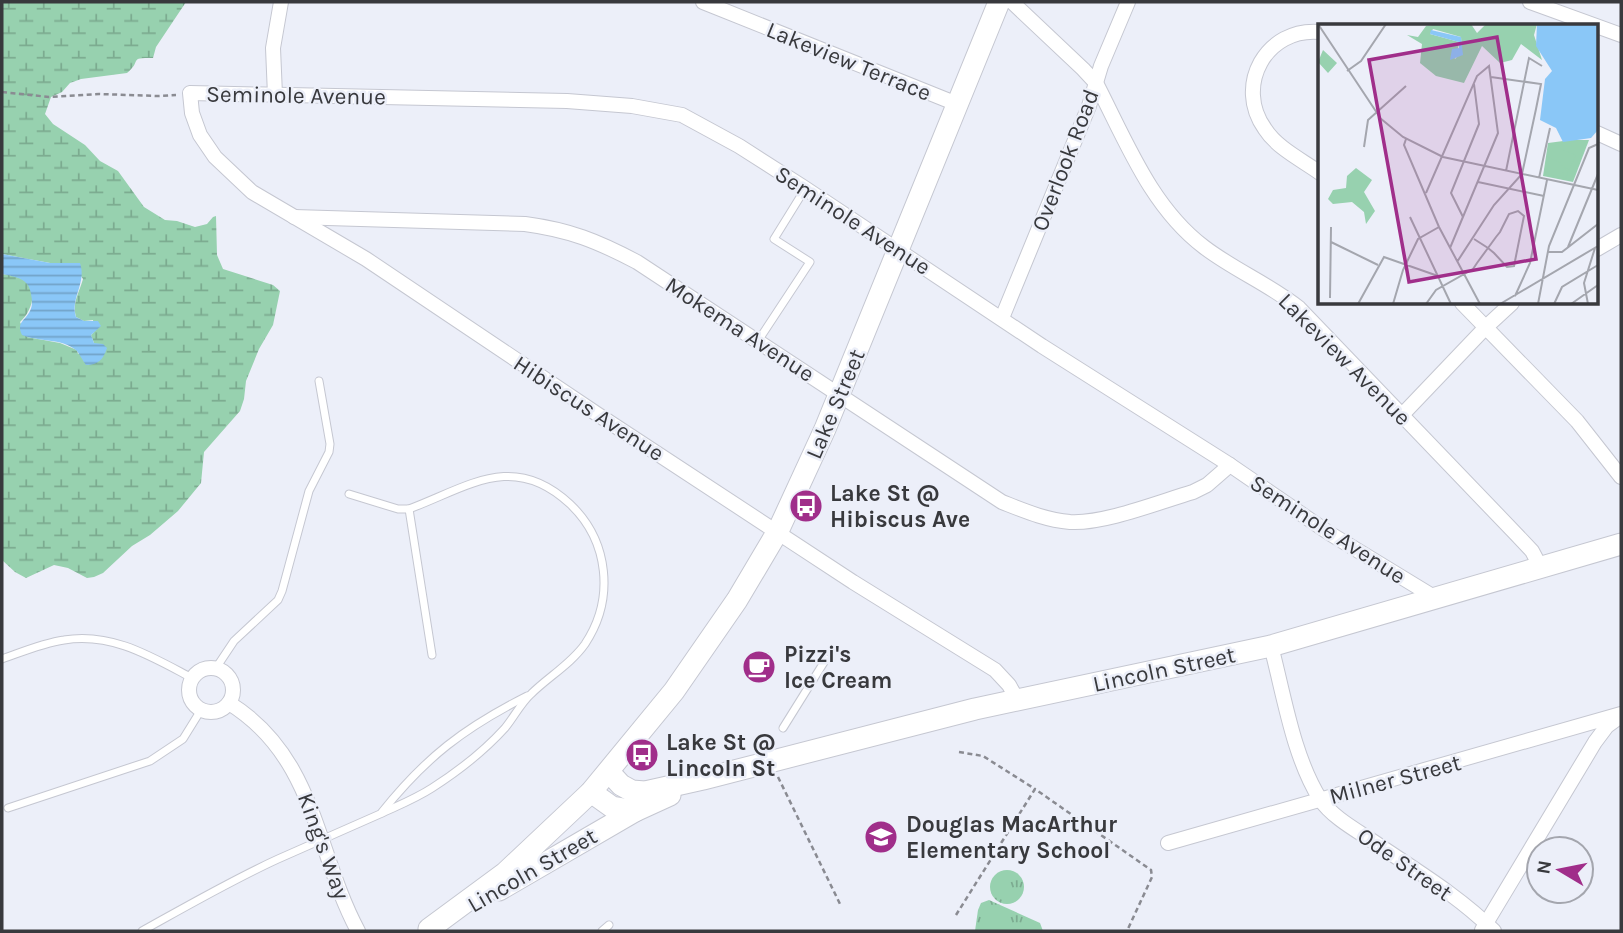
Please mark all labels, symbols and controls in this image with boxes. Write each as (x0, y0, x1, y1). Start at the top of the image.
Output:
street label: Lakeview Terrace (763, 16, 935, 107)
inset map (1318, 24, 1598, 304)
street label: Seminole Avenue (206, 80, 386, 111)
street label: Overlook Road (1026, 86, 1105, 235)
street label: Seminole Avenue (770, 160, 936, 281)
street label: Mokema Avenue (660, 271, 819, 388)
street label: Lakeview Avenue (1273, 287, 1417, 431)
street label: Lake Street (800, 345, 871, 463)
street label: Hibiscus Avenue (508, 350, 669, 467)
street label: Seminole Avenue (1245, 469, 1411, 590)
place label: Lake St @ Hibiscus Ave (830, 480, 970, 533)
bus stop icon: Lake St @ Hibiscus Ave (787, 487, 825, 525)
place label: Pizzi's Ice Cream (784, 641, 892, 694)
street label: Lincoln Street (1090, 641, 1238, 698)
cafe icon: Pizzi's Ice Cream (740, 648, 778, 686)
place label: Lake St @ Lincoln St (666, 729, 776, 782)
bus stop icon: Lake St @ Lincoln St (623, 736, 661, 774)
street label: Milner Street (1326, 749, 1464, 810)
street label: King's Way (292, 789, 355, 903)
place label: Douglas MacArthur Elementary School (906, 811, 1117, 864)
school or university icon: Douglas MacArthur Elementary School (862, 818, 900, 856)
street label: Lincoln Street (463, 822, 602, 918)
street label: Ode Street (1352, 822, 1457, 907)
north arrow (1525, 835, 1595, 905)
text: N (1532, 859, 1556, 876)

